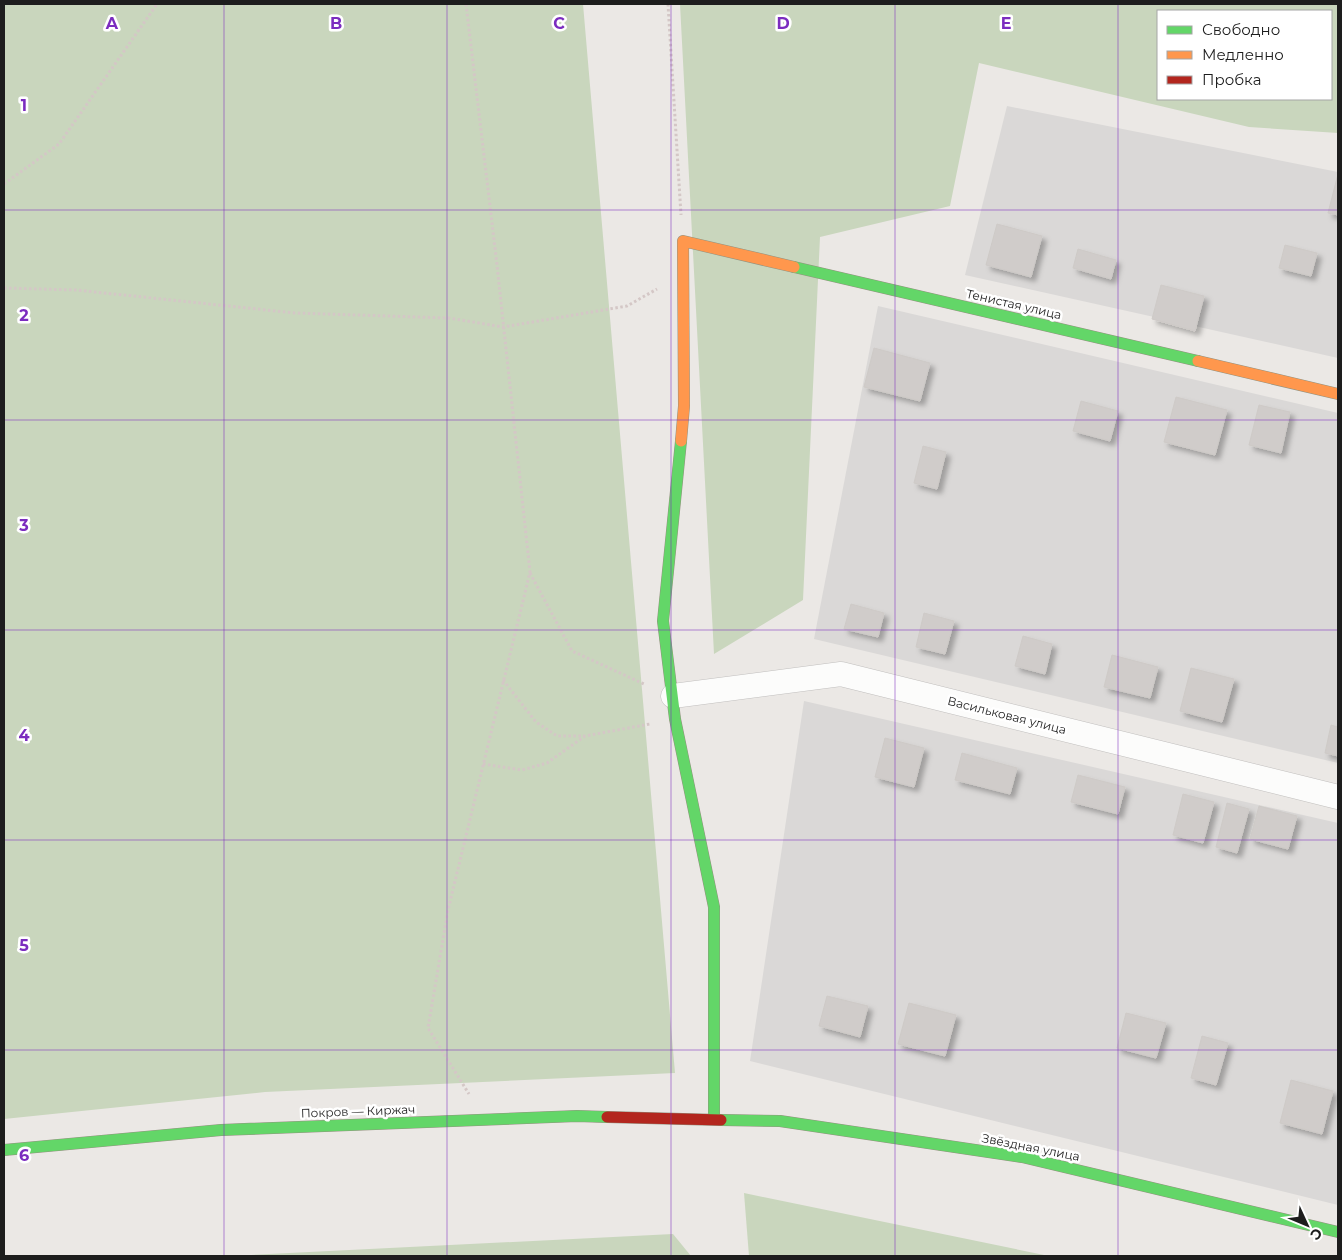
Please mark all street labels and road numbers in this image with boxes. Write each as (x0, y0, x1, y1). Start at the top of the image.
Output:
street label: Тенистая улица (965, 286, 1063, 322)
street label: Васильковая улица (946, 693, 1068, 737)
street label: Покров — Киржач (301, 1102, 415, 1120)
street label: Звёздная улица (981, 1130, 1081, 1164)

